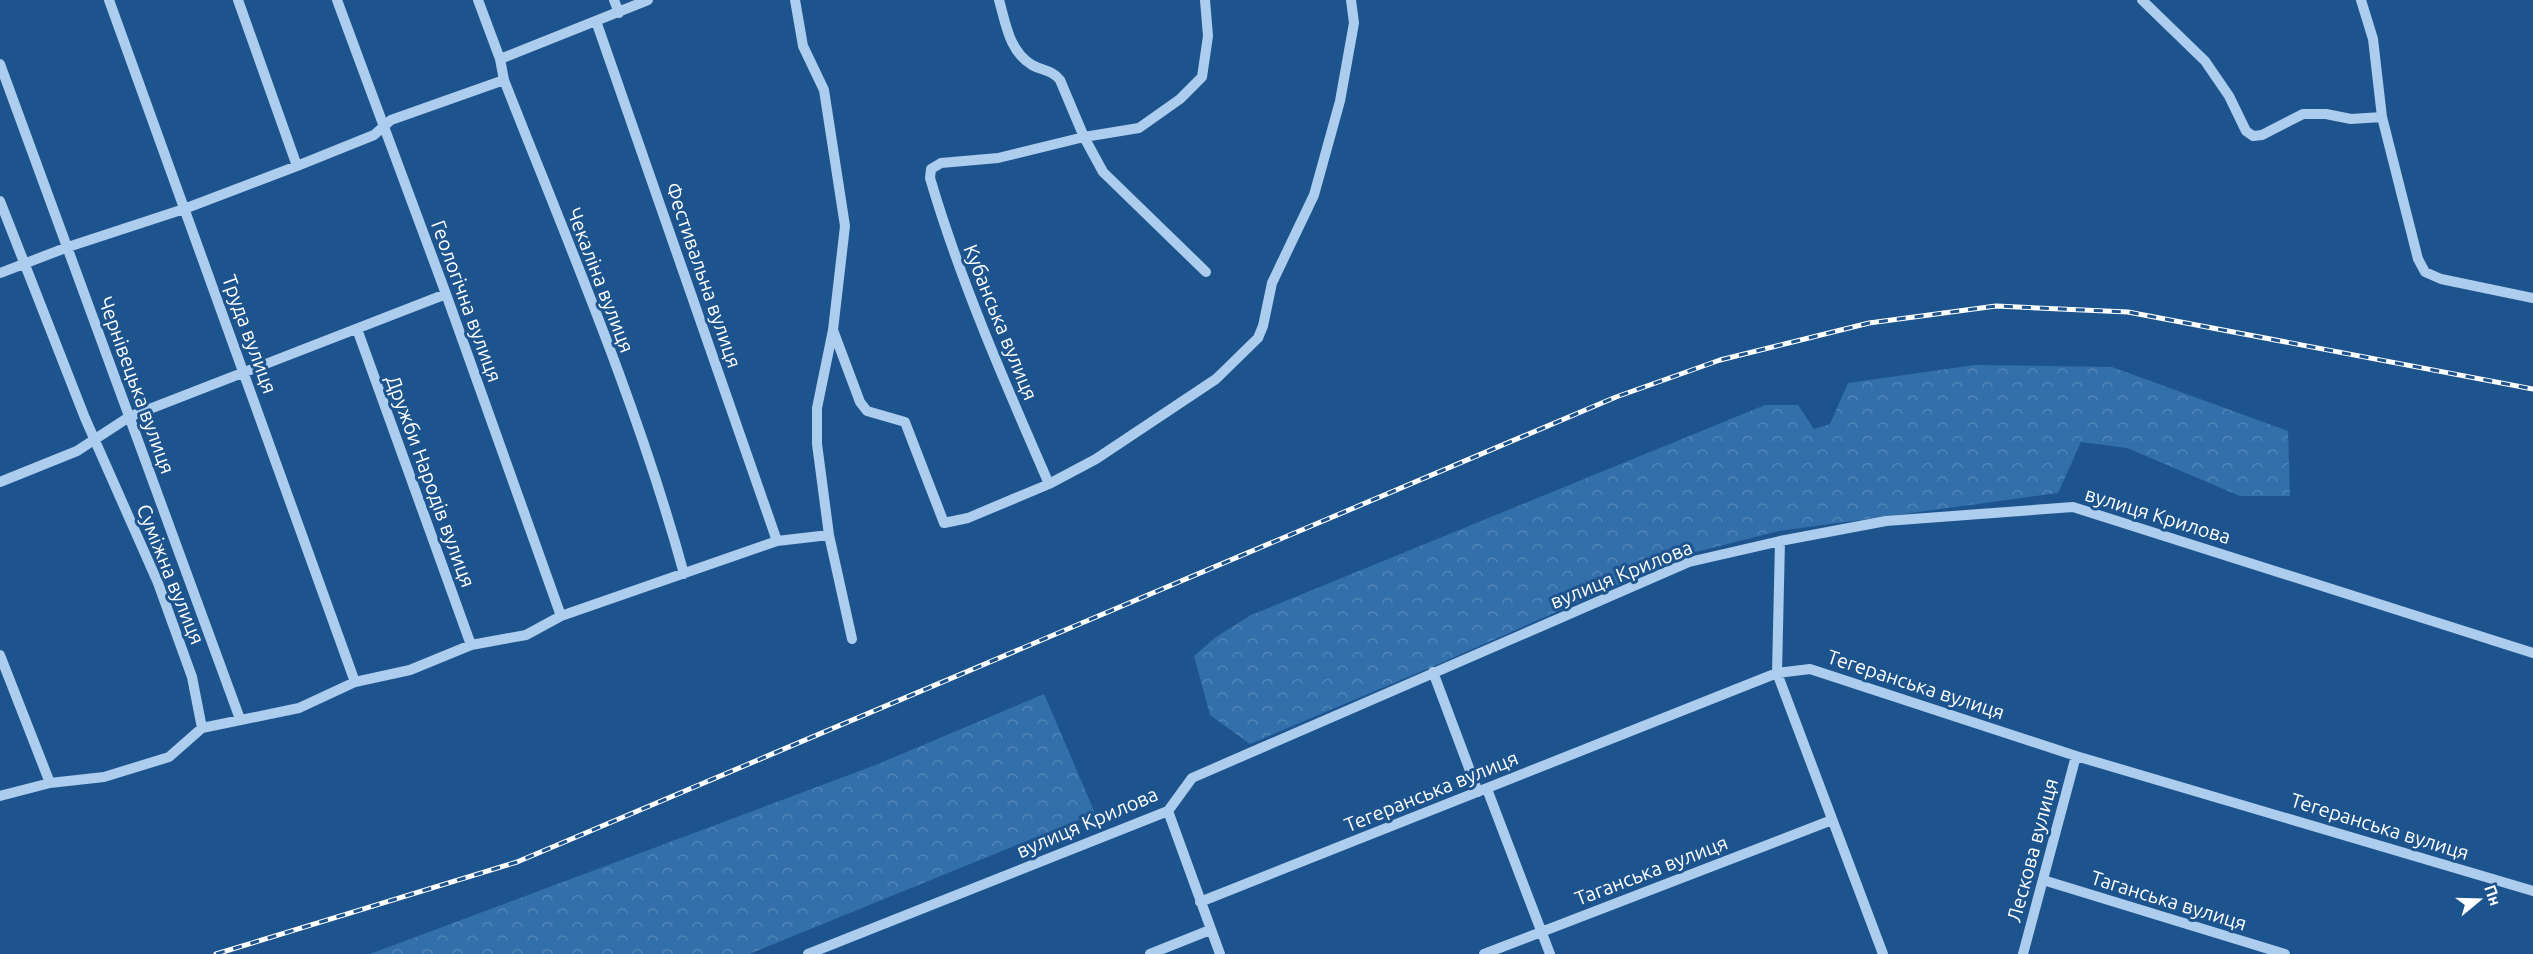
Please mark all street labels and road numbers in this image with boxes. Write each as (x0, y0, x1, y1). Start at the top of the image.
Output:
street label: Фестивальна вулиця (661, 179, 747, 371)
street label: Чекаліна вулиця (563, 204, 639, 356)
street label: Геологічна вулиця (427, 217, 507, 385)
street label: Кубанська вулиця (959, 241, 1043, 403)
street label: Труда вулиця (218, 272, 282, 396)
street label: Чернівецька вулиця (94, 293, 180, 477)
street label: Дружби Народів вулиця (382, 372, 480, 590)
street label: вулиця Крилова (2082, 482, 2234, 548)
street label: Суміжна вулиця (132, 501, 210, 647)
street label: вулиця Крилова (1547, 535, 1695, 613)
street label: Тегеранська вулиця (1824, 644, 2008, 724)
street label: Тегеранська вулиця (1341, 746, 1521, 836)
street label: Лескова вулиця (2002, 776, 2062, 924)
street label: вулиця Крилова (1013, 782, 1161, 862)
street label: Тегеранська вулиця (2288, 788, 2472, 864)
street label: Таганська вулиця (1571, 830, 1731, 910)
street label: Таганська вулиця (2088, 865, 2250, 935)

